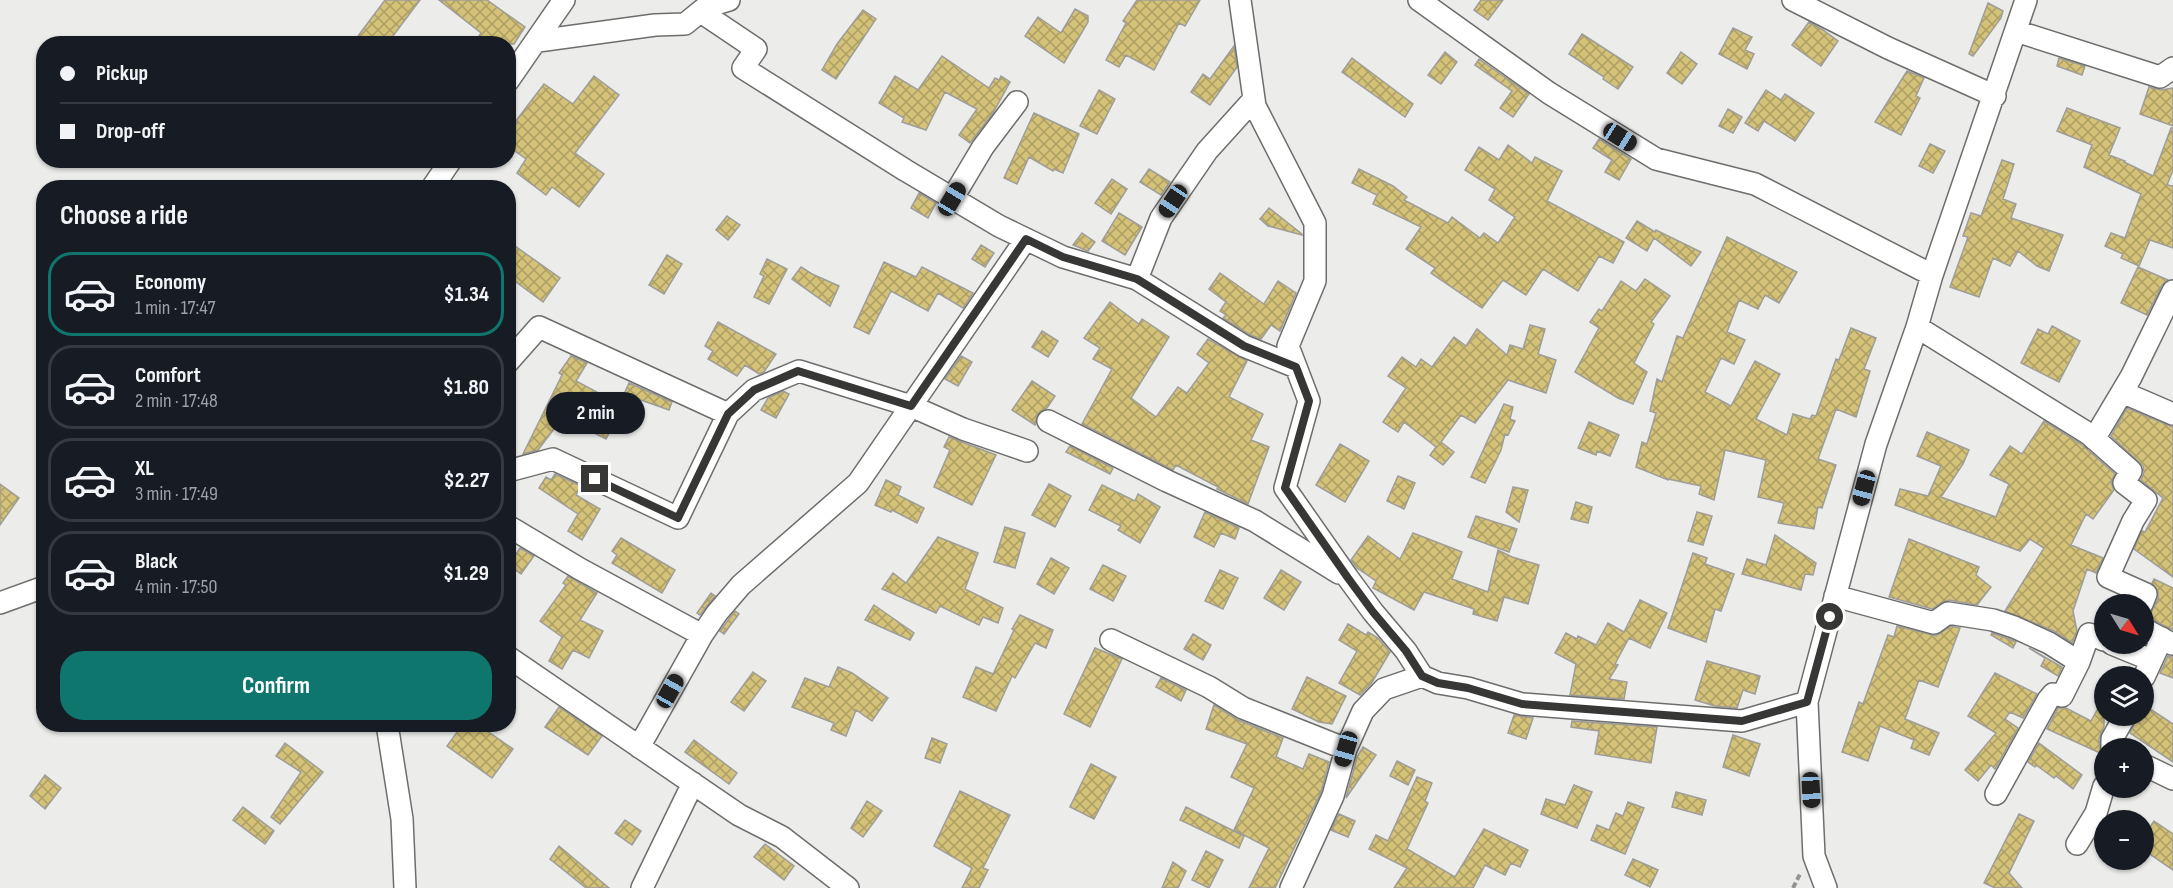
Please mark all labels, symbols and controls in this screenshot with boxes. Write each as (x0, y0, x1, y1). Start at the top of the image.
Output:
text: Pickup (96, 60, 148, 87)
text: Drop-off (96, 118, 165, 145)
car (1600, 120, 1640, 154)
car (935, 179, 969, 219)
car (1155, 181, 1191, 221)
text: Choose a ride (60, 200, 188, 232)
icon: car (63, 267, 117, 321)
text: Economy (135, 269, 206, 296)
text: $1.34 (443, 281, 489, 308)
text: 1 min · 17:47 (135, 296, 215, 320)
icon: car (63, 360, 117, 414)
text: Comfort (135, 362, 201, 389)
text: $1.80 (443, 374, 489, 401)
text: 2 min · 17:48 (135, 389, 218, 413)
callout: 2 min (546, 392, 644, 434)
text: 2 min (576, 401, 615, 425)
icon: car (63, 453, 117, 507)
text: XL (135, 455, 154, 482)
route end (581, 465, 608, 492)
text: $2.27 (443, 467, 489, 494)
car (1851, 468, 1877, 508)
text: 3 min · 17:49 (135, 482, 218, 506)
icon: car (63, 546, 117, 600)
text: Black (135, 548, 177, 575)
text: $1.29 (443, 560, 489, 587)
text: 4 min · 17:50 (135, 575, 218, 599)
north arrow (2094, 594, 2154, 654)
map controls (2094, 594, 2154, 870)
route start (1816, 603, 1843, 630)
button: Confirm (60, 651, 492, 720)
button: layers (2094, 666, 2154, 726)
car (653, 671, 687, 711)
car (1332, 729, 1360, 769)
button: + (2094, 738, 2154, 798)
car (1801, 772, 1821, 808)
button: − (2094, 810, 2154, 870)

